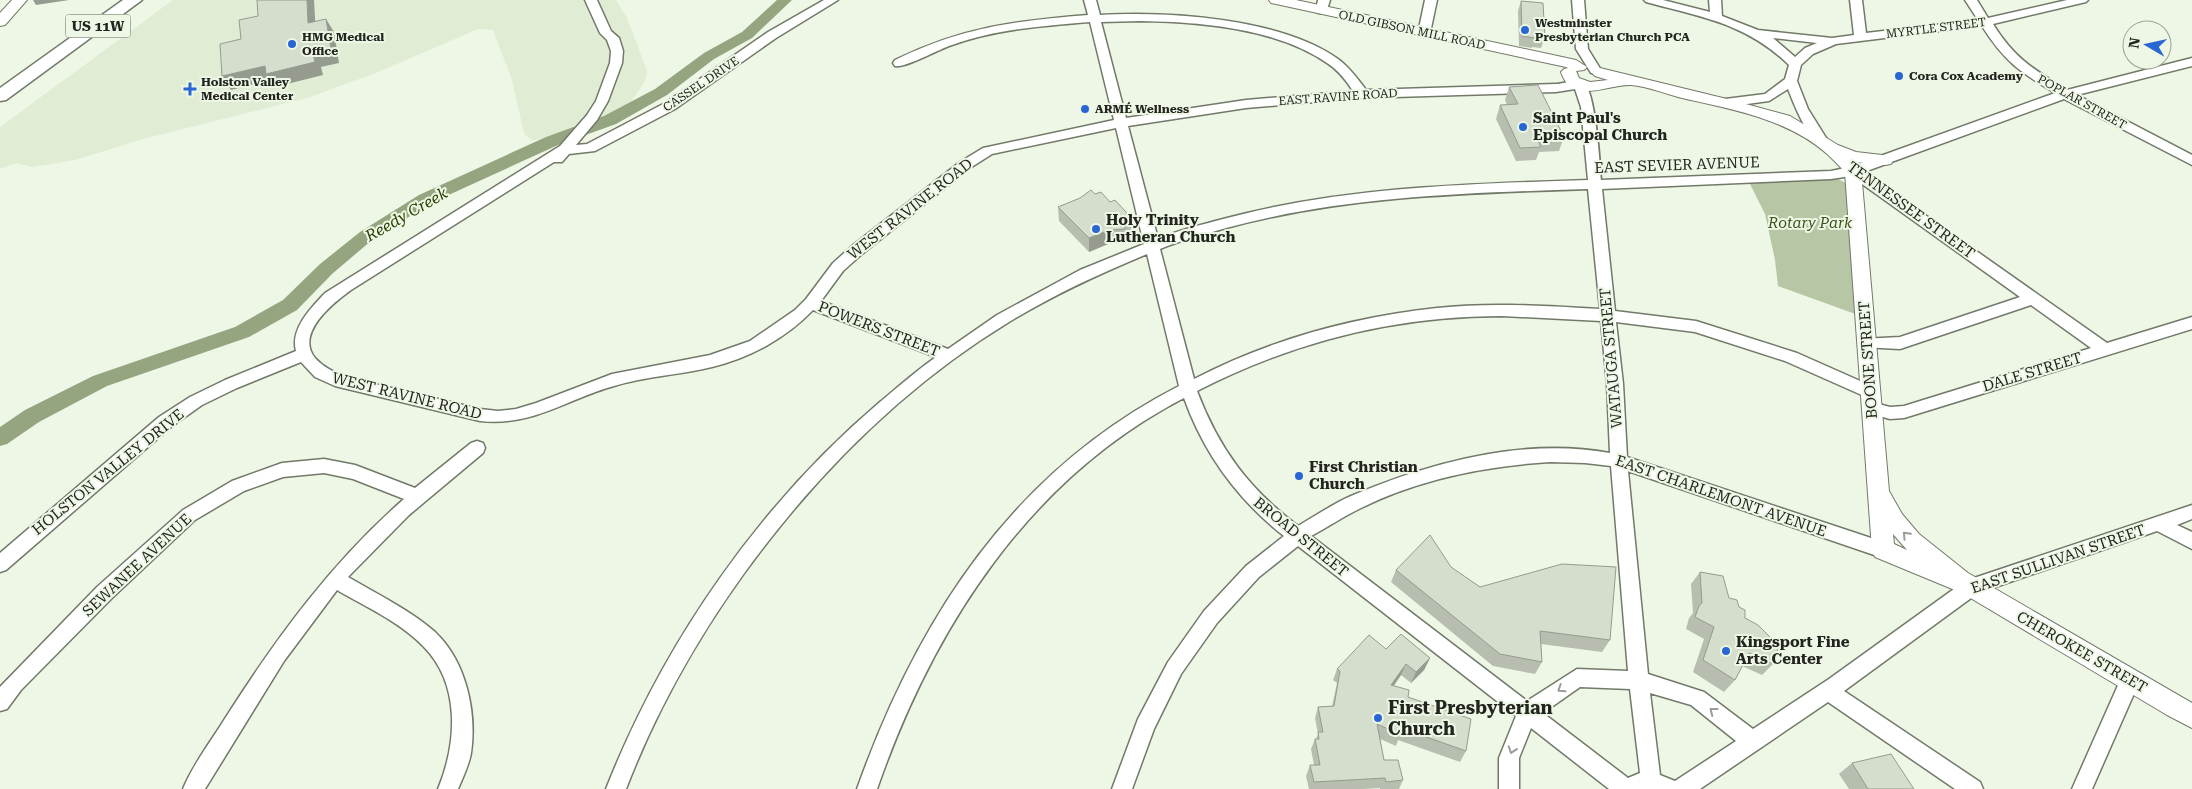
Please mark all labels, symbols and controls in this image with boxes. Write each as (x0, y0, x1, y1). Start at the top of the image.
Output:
street label: OLD GIBSON MILL ROAD (1337, 8, 1487, 52)
road number: US 11W (66, 15, 130, 38)
street label: MYRTLE STREET (1885, 15, 1987, 41)
place label: Westminster Presbyterian Church PCA (1535, 16, 1690, 44)
north arrow (2122, 20, 2172, 70)
marker: Westminster Presbyterian Church PCA (1519, 24, 1531, 36)
place label: HMG Medical Office (302, 30, 384, 58)
text: N (2125, 36, 2143, 50)
marker: HMG Medical Office (286, 38, 298, 50)
street label: CASSEL DRIVE (660, 53, 742, 115)
place label: Cora Cox Academy (1909, 69, 2024, 83)
marker: Cora Cox Academy (1893, 70, 1905, 82)
street label: POPLAR STREET (2035, 72, 2129, 132)
place label: Holston Valley Medical Center (201, 75, 294, 103)
marker: Holston Valley Medical Center (183, 82, 197, 96)
street label: EAST RAVINE ROAD (1278, 86, 1398, 108)
place label: ARMÉ Wellness (1095, 102, 1189, 116)
marker: ARMÉ Wellness (1079, 103, 1091, 115)
place label: Saint Paul's Episcopal Church (1533, 109, 1667, 144)
marker: Saint Paul's Episcopal Church (1517, 121, 1529, 133)
street label: EAST SEVIER AVENUE (1594, 153, 1760, 177)
street label: WEST RAVINE ROAD (844, 155, 976, 263)
street label: TENNESSEE STREET (1844, 158, 1978, 262)
water label: Reedy Creek (361, 183, 451, 246)
place label: Holy Trinity Lutheran Church (1106, 211, 1236, 246)
park label: Rotary Park (1767, 214, 1853, 232)
marker: Holy Trinity Lutheran Church (1090, 223, 1102, 235)
street label: WATAUGA STREET (1596, 287, 1626, 429)
street label: POWERS STREET (816, 298, 942, 360)
street label: BOONE STREET (1855, 301, 1881, 419)
street label: DALE STREET (1980, 348, 2084, 396)
street label: WEST RAVINE ROAD (330, 369, 484, 423)
street label: HOLSTON VALLEY DRIVE (28, 405, 188, 539)
street label: EAST CHARLEMONT AVENUE (1613, 451, 1829, 541)
place label: First Christian Church (1309, 458, 1418, 493)
marker: First Christian Church (1293, 470, 1305, 482)
street label: BROAD STREET (1250, 493, 1352, 581)
street label: SEWANEE AVENUE (79, 510, 195, 620)
street label: EAST SULLIVAN STREET (1968, 521, 2148, 597)
one-way arrow (1903, 532, 1912, 541)
street label: CHEROKEE STREET (2014, 607, 2150, 697)
place label: Kingsport Fine Arts Center (1736, 633, 1850, 668)
marker: Kingsport Fine Arts Center (1720, 645, 1732, 657)
one-way arrow (1558, 682, 1567, 692)
place label: First Presbyterian Church (1388, 697, 1553, 739)
one-way arrow (1710, 708, 1719, 717)
marker: First Presbyterian Church (1372, 712, 1384, 724)
one-way arrow (1508, 745, 1518, 754)

